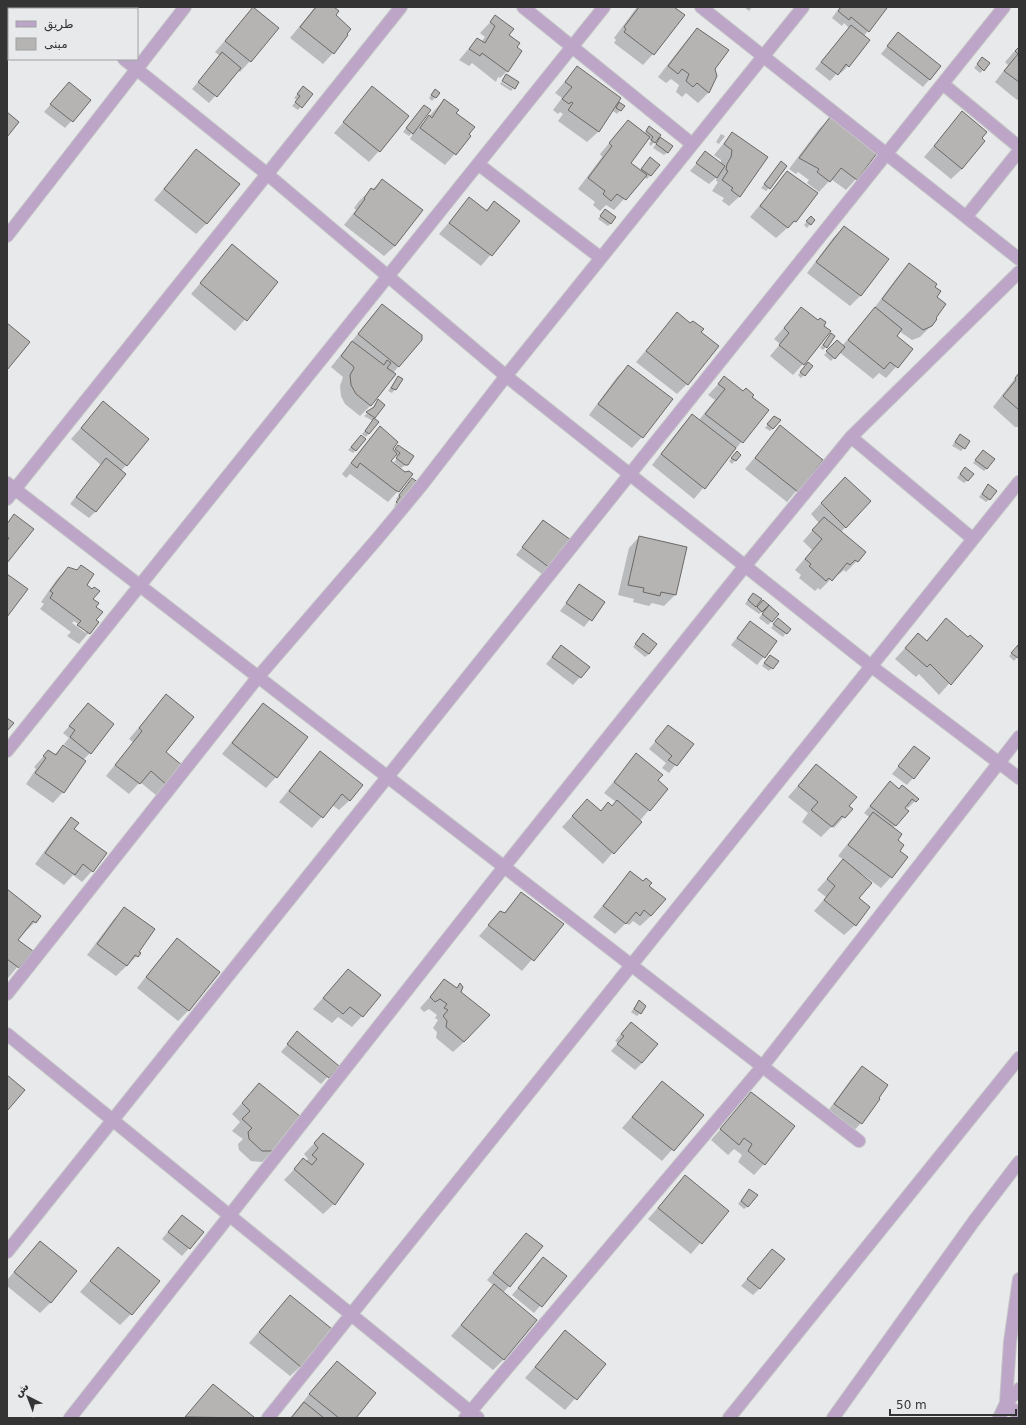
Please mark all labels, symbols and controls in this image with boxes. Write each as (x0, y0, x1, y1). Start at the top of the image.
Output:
legend (8, 8, 138, 60)
text: طريق (44, 17, 74, 32)
text: مبنى (44, 37, 68, 51)
north arrow (8, 1377, 48, 1417)
text: ش (12, 1380, 32, 1400)
scale bar (890, 1391, 1016, 1417)
text: 50 m (896, 1398, 927, 1412)

